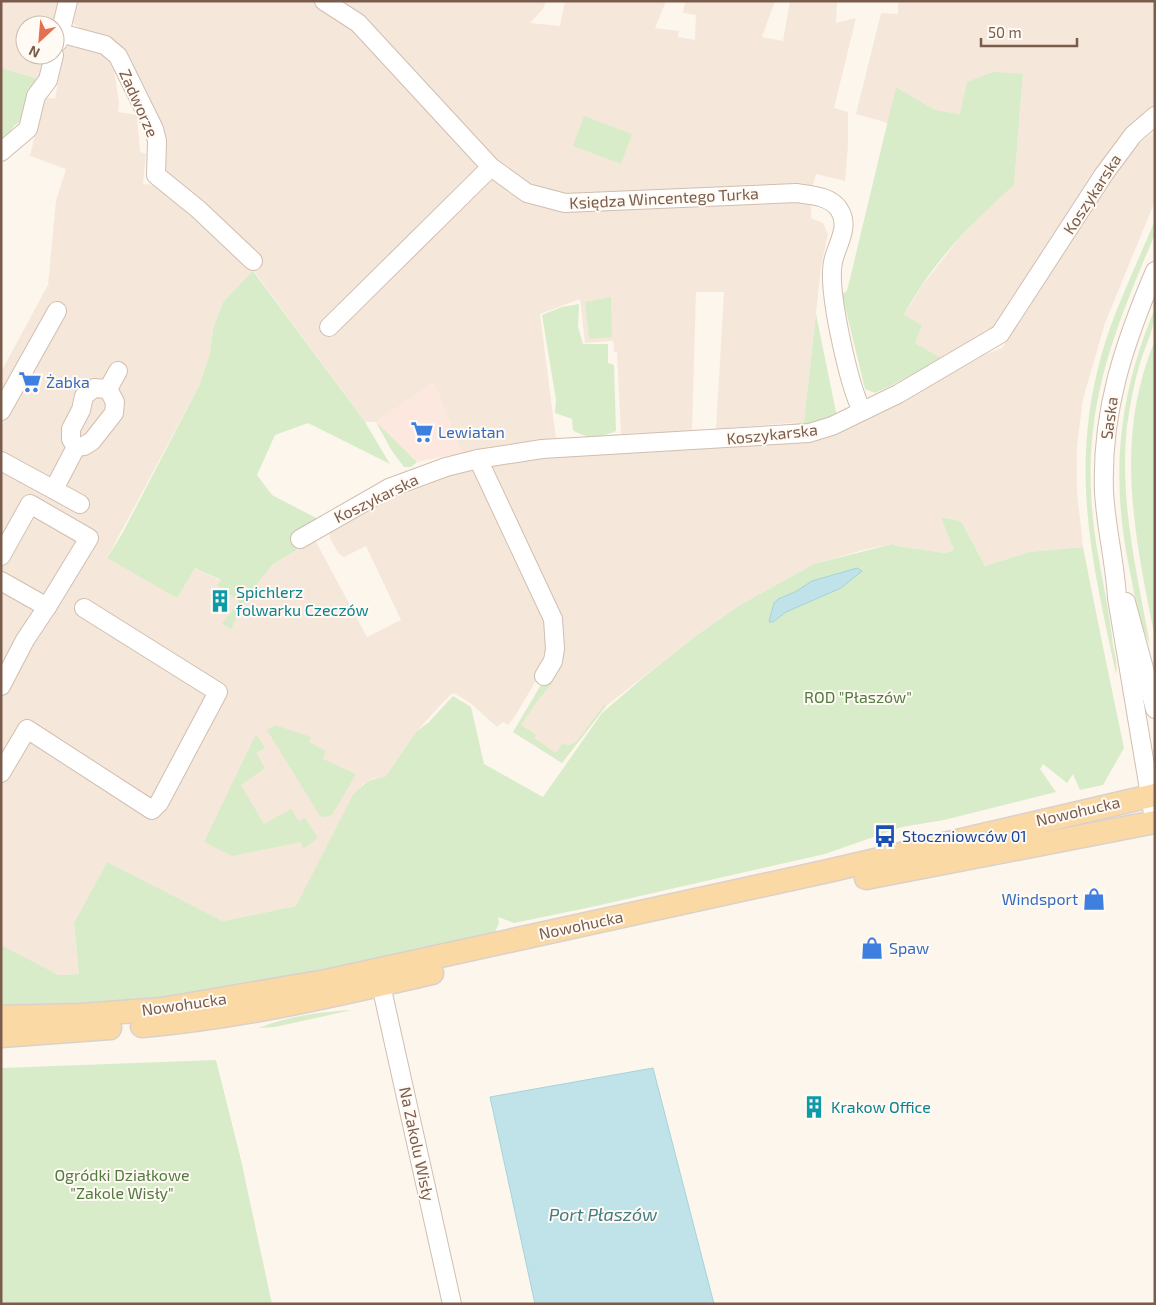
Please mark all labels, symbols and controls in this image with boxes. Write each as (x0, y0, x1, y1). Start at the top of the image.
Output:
north arrow (15, 15, 65, 65)
scale bar (981, 15, 1077, 47)
text: 50 m (988, 23, 1022, 41)
text: N (26, 42, 42, 62)
street label: Zadworze (116, 66, 163, 140)
street label: Koszykarska (1059, 150, 1124, 237)
street label: Księdza Wincentego Turka (569, 183, 759, 212)
supermarket icon: Żabka (17, 369, 43, 395)
place label: Żabka (46, 372, 90, 391)
street label: Saska (1096, 395, 1121, 440)
supermarket icon: Lewiatan (409, 419, 435, 445)
street label: Koszykarska (725, 419, 818, 448)
place label: Lewiatan (438, 422, 505, 441)
street label: Koszykarska (330, 469, 421, 526)
place label: Spichlerz folwarku Czeczów (236, 582, 369, 619)
building icon: Spichlerz folwarku Czeczów (207, 588, 233, 614)
park label: ROD "Płaszów" (804, 687, 912, 706)
street label: Nowohucka (1034, 792, 1122, 829)
bus stop icon: Stoczniowców 01 (872, 823, 898, 849)
place label: Stoczniowców 01 (902, 826, 1027, 845)
shop icon: Windsport (1081, 886, 1107, 912)
place label: Windsport (1001, 889, 1078, 908)
street label: Nowohucka (537, 906, 625, 943)
shop icon: Spaw (859, 935, 885, 961)
place label: Spaw (889, 938, 929, 957)
street label: Nowohucka (140, 988, 228, 1019)
street label: Na Zakolu Wisły (396, 1085, 439, 1203)
building icon: Krakow Office (801, 1094, 827, 1120)
place label: Krakow Office (831, 1097, 931, 1116)
park label: Ogródki Działkowe "Zakole Wisły" (54, 1165, 190, 1202)
water label: Port Płaszów (549, 1203, 658, 1225)

